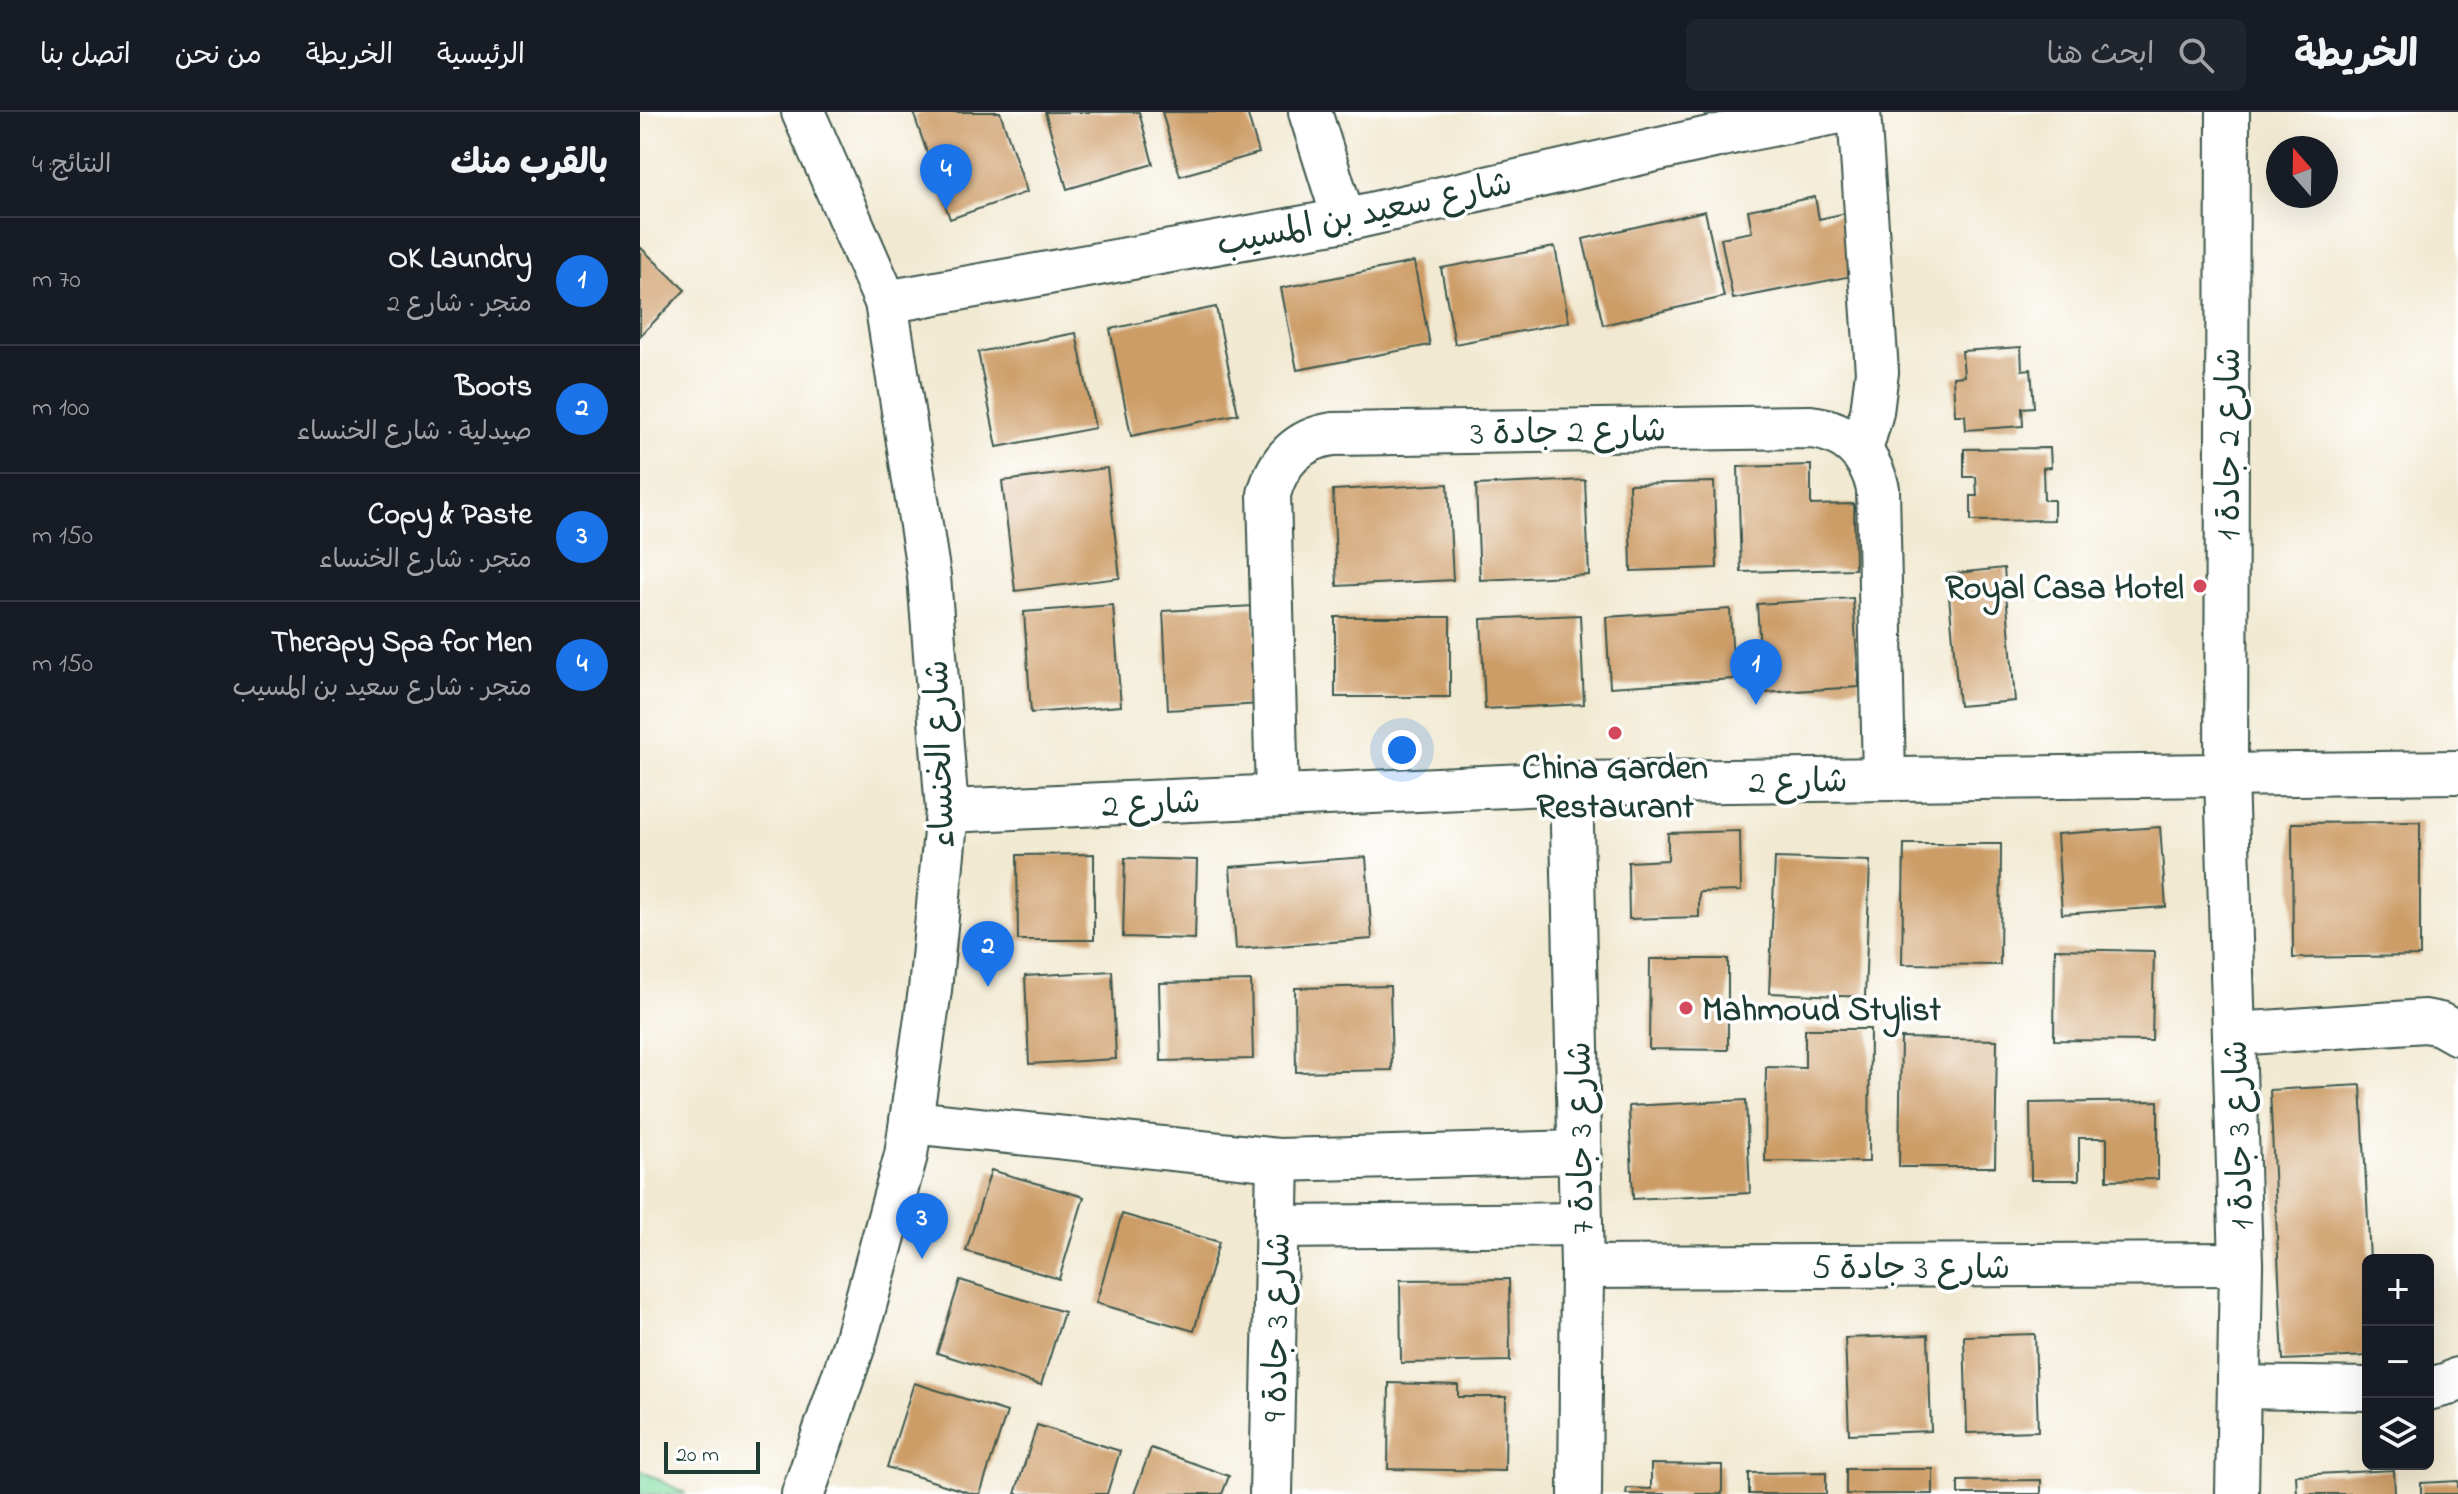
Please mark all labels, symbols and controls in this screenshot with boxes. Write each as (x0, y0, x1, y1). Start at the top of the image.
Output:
search box (1686, 19, 2246, 91)
text: الخريطة (2294, 29, 2418, 85)
icon: search (2174, 33, 2218, 77)
text: ابحث هنا (2047, 34, 2154, 78)
text: اتصل بنا (40, 36, 131, 77)
text: من نحن (175, 36, 262, 77)
text: الخريطة (306, 36, 393, 77)
text: الرئيسية (437, 36, 525, 77)
north arrow (2266, 136, 2338, 208)
text: بالقرب منك (450, 140, 608, 190)
pin: 4 (920, 144, 972, 210)
text: النتائج: 4 (32, 147, 111, 185)
street label: شارع سعيد بن المسيب (1212, 160, 1517, 272)
text: OK Laundry (388, 238, 532, 282)
text: 70 m (32, 262, 81, 300)
text: 1 (578, 262, 586, 300)
text: متجر · شارع 2 (387, 286, 532, 324)
street label: شارع 2 جادة 1 (2206, 348, 2256, 540)
text: Boots (455, 366, 532, 410)
text: 100 m (32, 390, 89, 428)
text: 2 (576, 390, 588, 428)
street label: شارع 2 جادة 3 (1470, 407, 1667, 461)
text: صيدلية · شارع الخنساء (296, 414, 532, 452)
text: Copy & Paste (368, 494, 532, 538)
text: 150 m (32, 518, 93, 556)
text: 3 (577, 518, 587, 556)
text: متجر · شارع الخنساء (319, 542, 532, 580)
place label: Royal Casa Hotel (1945, 565, 2184, 616)
marker: Royal Casa Hotel (2191, 577, 2209, 595)
text: Therapy Spa for Men (271, 622, 532, 666)
pin: 1 (1730, 639, 1782, 705)
text: 150 m (32, 646, 93, 684)
text: 4 (577, 646, 587, 684)
street label: شارع الخنساء (914, 659, 970, 849)
text: متجر · شارع سعيد بن المسيب (232, 670, 532, 708)
marker: China Garden Restaurant (1606, 724, 1624, 742)
your location (1382, 730, 1422, 770)
place label: China Garden Restaurant (1522, 745, 1708, 834)
street label: شارع 2 (1748, 758, 1848, 810)
street label: شارع 2 (1100, 778, 1202, 834)
pin: 2 (962, 921, 1014, 987)
place label: Mahmoud Stylist (1702, 987, 1941, 1038)
marker: Mahmoud Stylist (1677, 999, 1695, 1017)
street label: شارع 3 جادة 1 (2213, 1039, 2269, 1231)
street label: شارع 3 جادة 7 (1556, 1041, 1610, 1235)
pin: 3 (896, 1193, 948, 1259)
street label: شارع 3 جادة 9 (1252, 1232, 1306, 1422)
street label: شارع 3 جادة 5 (1812, 1245, 2010, 1295)
map controls (2362, 1254, 2434, 1470)
button: + (2362, 1254, 2434, 1326)
button: − (2362, 1326, 2434, 1398)
button: layers (2362, 1398, 2434, 1470)
scale bar (664, 1438, 760, 1474)
text: 20 m (676, 1440, 719, 1472)

